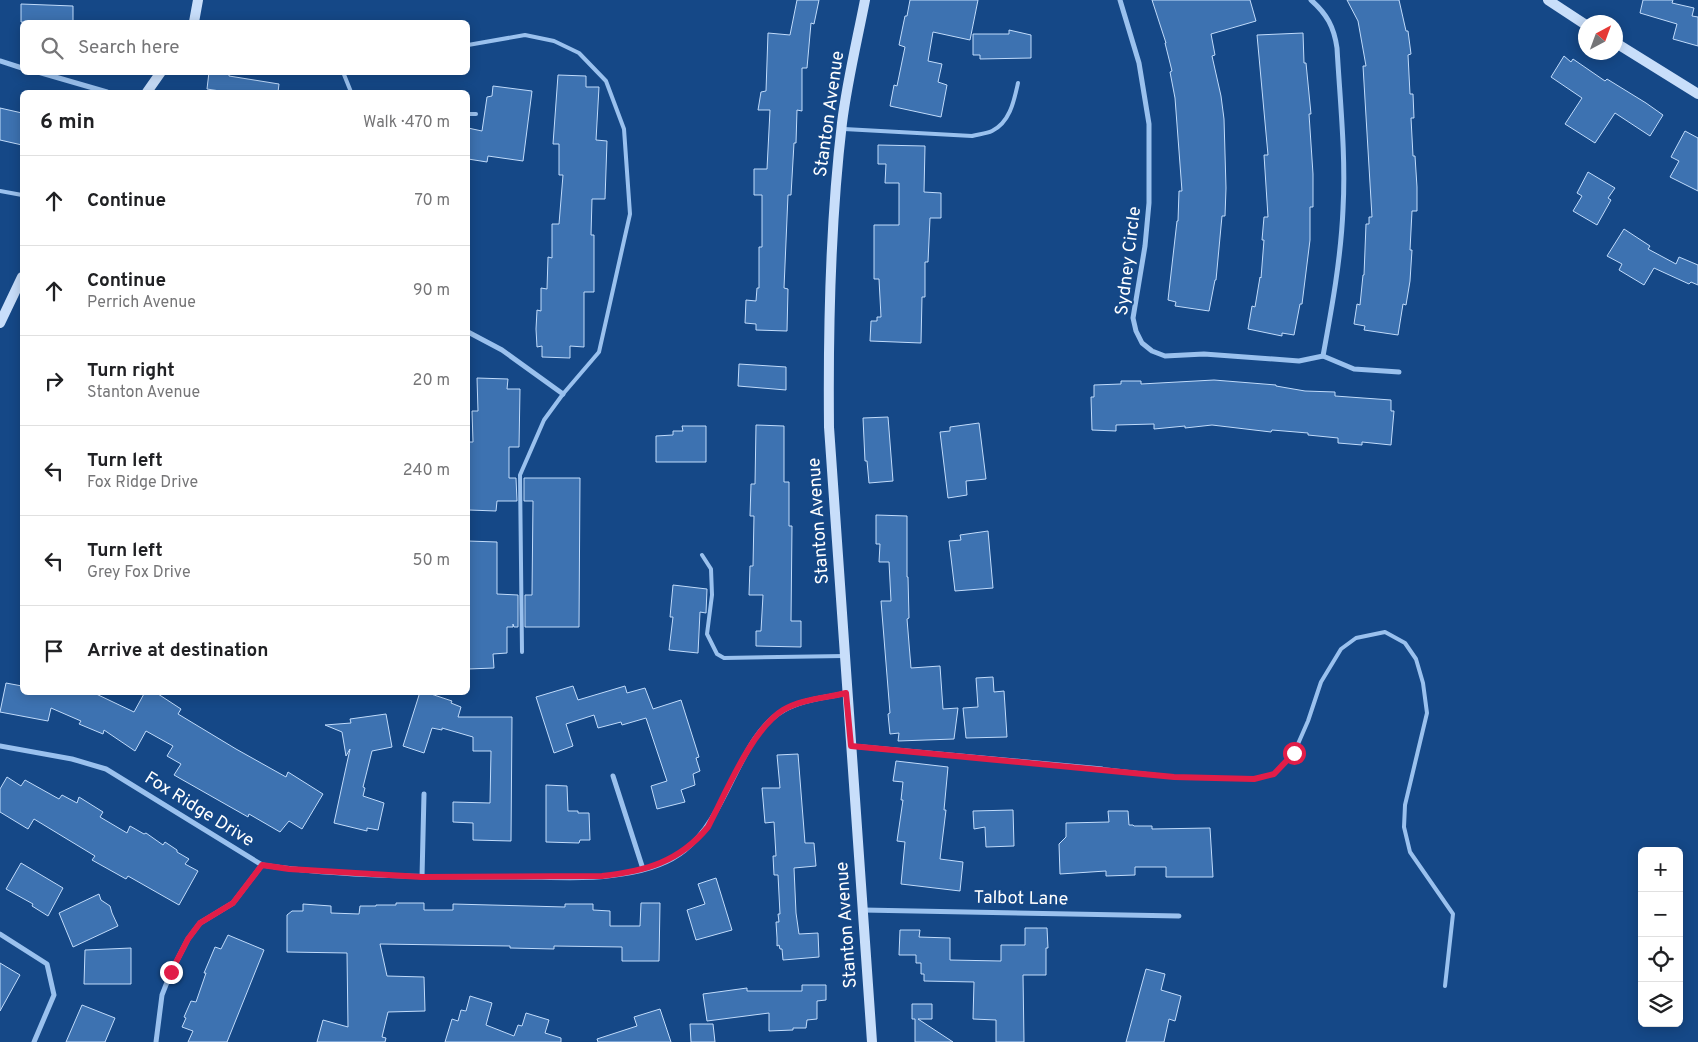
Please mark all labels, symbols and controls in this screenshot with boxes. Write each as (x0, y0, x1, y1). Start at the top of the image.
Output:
north arrow (1578, 15, 1623, 60)
search box (20, 20, 470, 75)
icon: search (38, 34, 66, 62)
text: Search here (78, 36, 180, 60)
street label: Stanton Avenue (810, 49, 850, 179)
text: 6 min (40, 109, 95, 136)
text: Walk · 470 m (363, 113, 450, 133)
icon: ahead (40, 187, 68, 215)
text: Continue (87, 189, 166, 213)
text: 70 m (415, 191, 450, 211)
street label: Sydney Circle (1111, 205, 1147, 317)
text: Continue (87, 269, 166, 293)
icon: ahead (40, 277, 68, 305)
text: 90 m (413, 281, 450, 301)
text: Perrich Avenue (87, 293, 196, 313)
text: Turn right (87, 359, 175, 383)
icon: right (40, 367, 68, 395)
text: 20 m (413, 371, 450, 391)
text: Stanton Avenue (87, 383, 200, 403)
text: Turn left (87, 449, 163, 473)
icon: left (40, 457, 68, 485)
street label: Stanton Avenue (803, 457, 835, 585)
text: 240 m (403, 461, 450, 481)
text: Fox Ridge Drive (87, 473, 198, 493)
text: Turn left (87, 539, 163, 563)
icon: left (40, 547, 68, 575)
text: 50 m (413, 551, 450, 571)
text: Grey Fox Drive (87, 563, 191, 583)
icon: arrive (40, 637, 68, 665)
text: Arrive at destination (87, 639, 268, 663)
route start (1283, 742, 1306, 765)
street label: Fox Ridge Drive (140, 767, 258, 853)
map controls (1638, 847, 1683, 1027)
button: + (1638, 847, 1683, 892)
street label: Stanton Avenue (831, 861, 863, 989)
street label: Talbot Lane (973, 887, 1069, 911)
button: − (1638, 892, 1683, 937)
button: locate (1638, 937, 1683, 982)
route end (160, 961, 183, 984)
button: layers (1638, 982, 1683, 1027)

